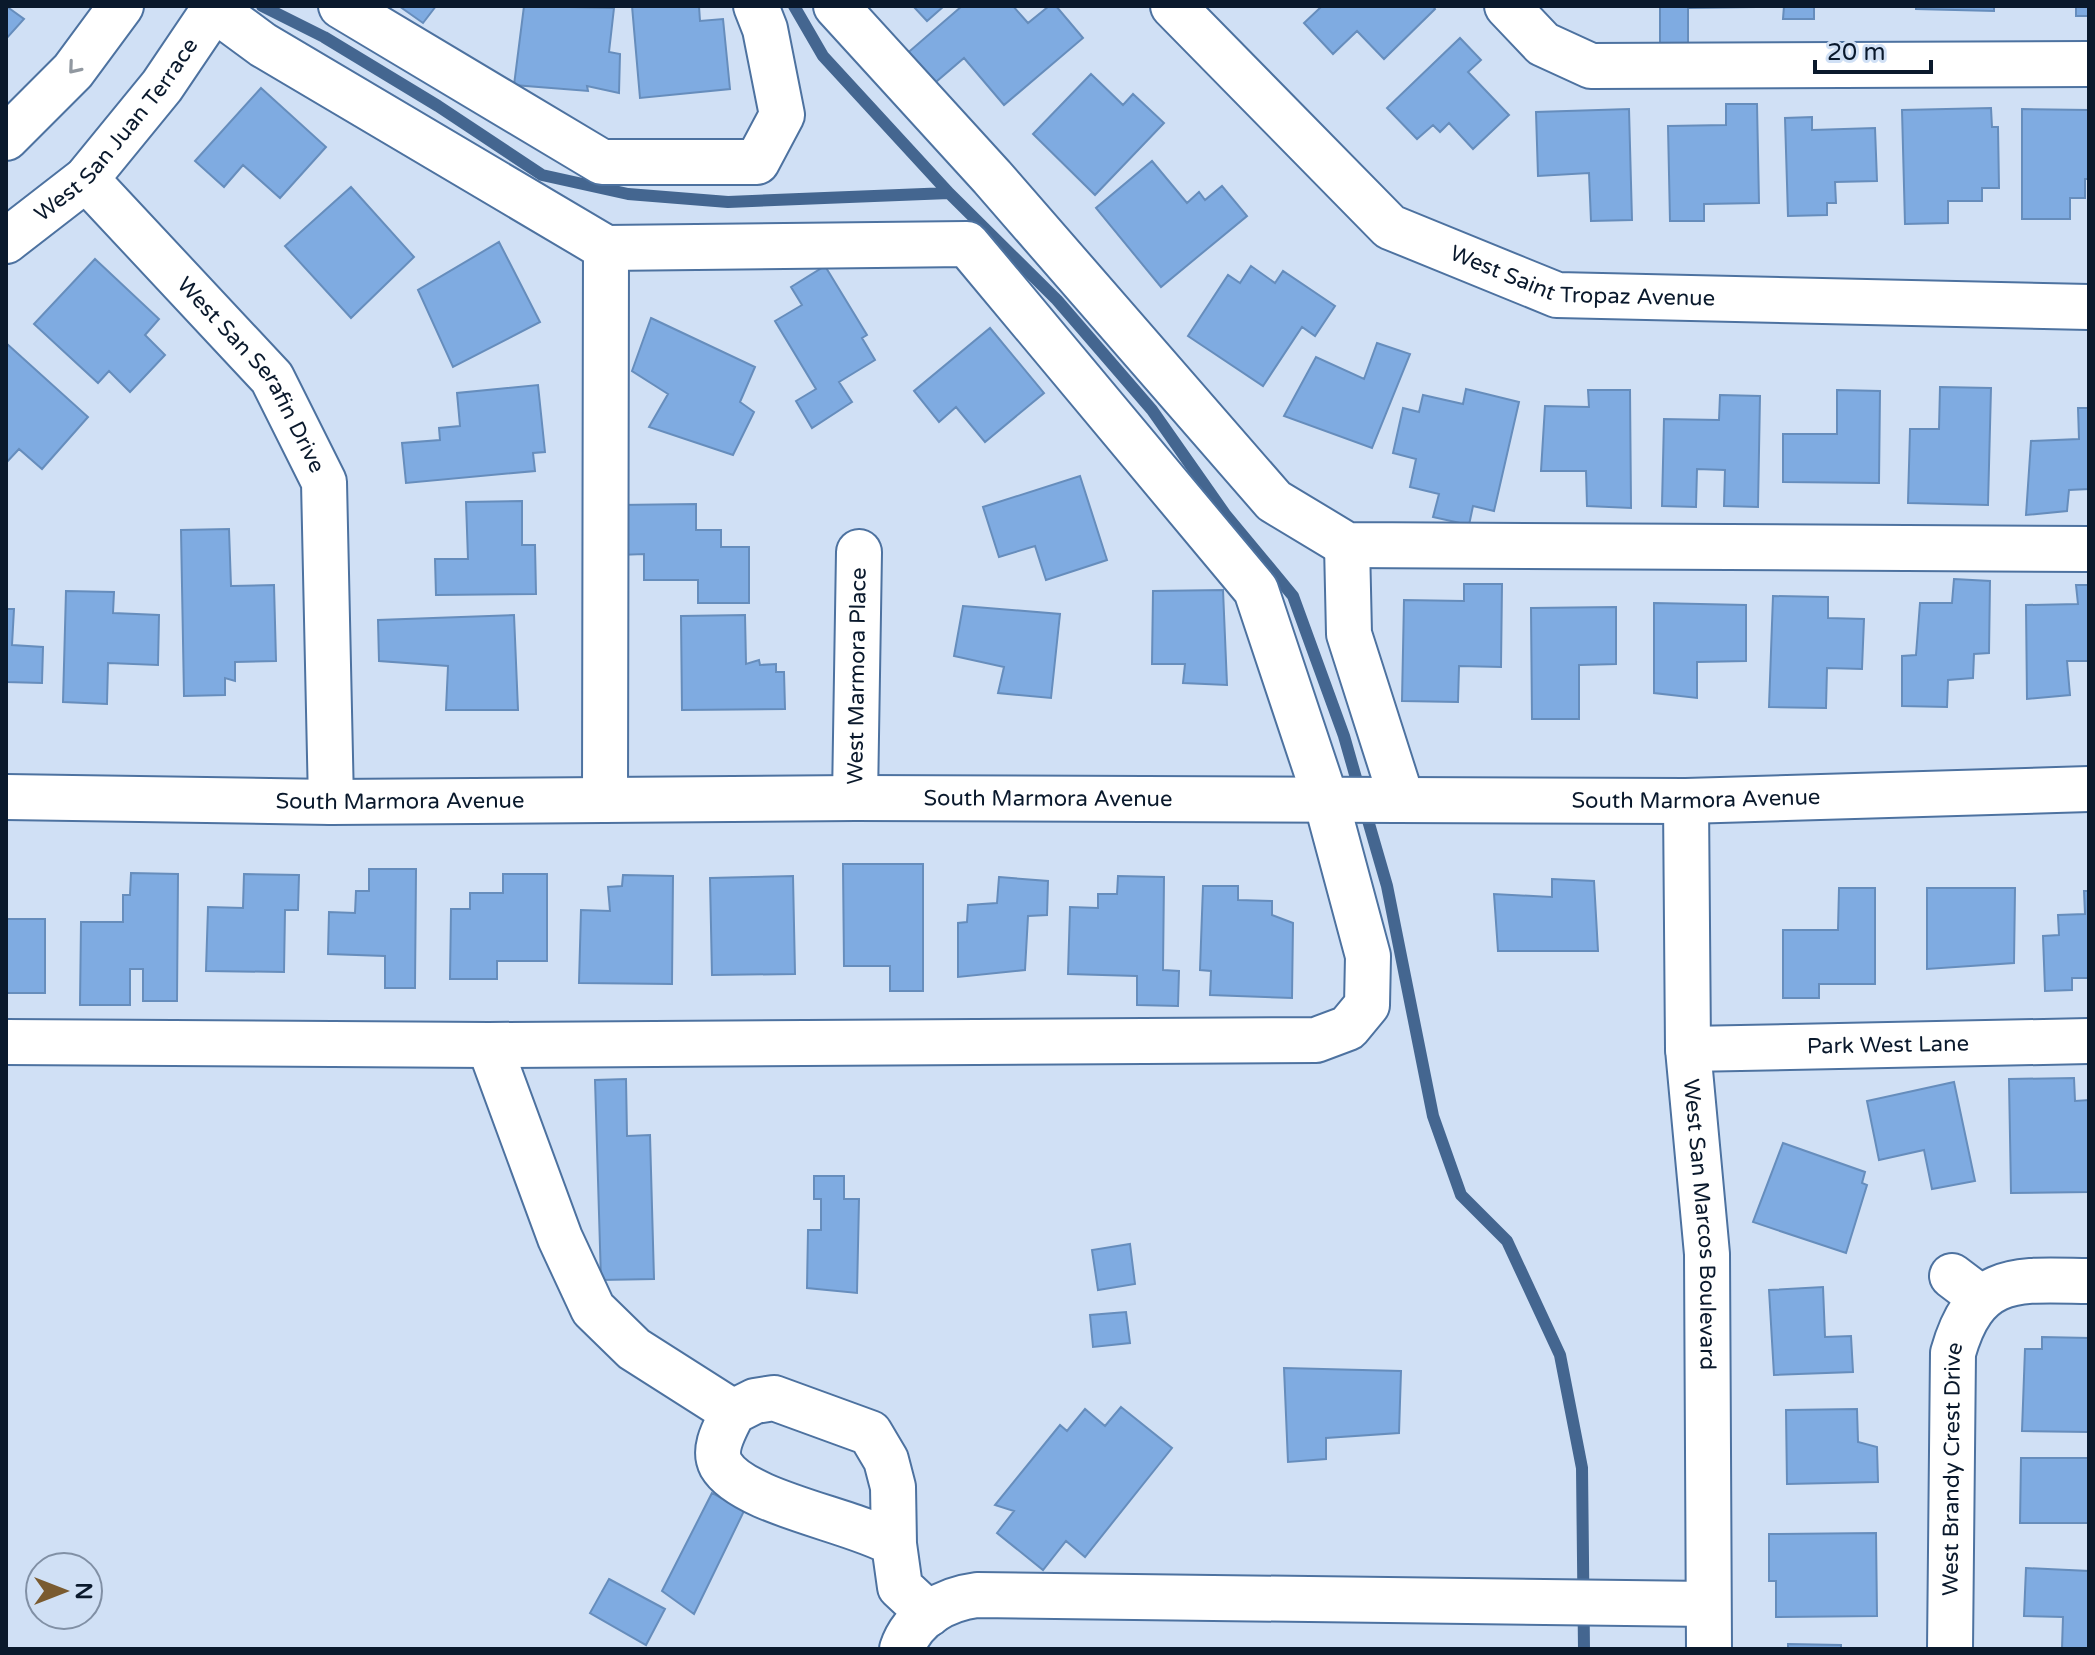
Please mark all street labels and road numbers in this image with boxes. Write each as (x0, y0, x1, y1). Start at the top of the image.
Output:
street label: West San Juan Terrace (29, 33, 203, 227)
street label: West Saint Tropaz Avenue (1446, 240, 1715, 312)
street label: West San Serafin Drive (172, 272, 330, 477)
street label: West Marmora Place (842, 567, 872, 785)
street label: South Marmora Avenue (1571, 784, 1821, 814)
street label: South Marmora Avenue (923, 785, 1172, 812)
street label: South Marmora Avenue (275, 788, 525, 815)
street label: Park West Lane (1807, 1030, 1969, 1060)
street label: West San Marcos Boulevard (1678, 1078, 1721, 1370)
street label: West Brandy Crest Drive (1938, 1339, 1969, 1596)

